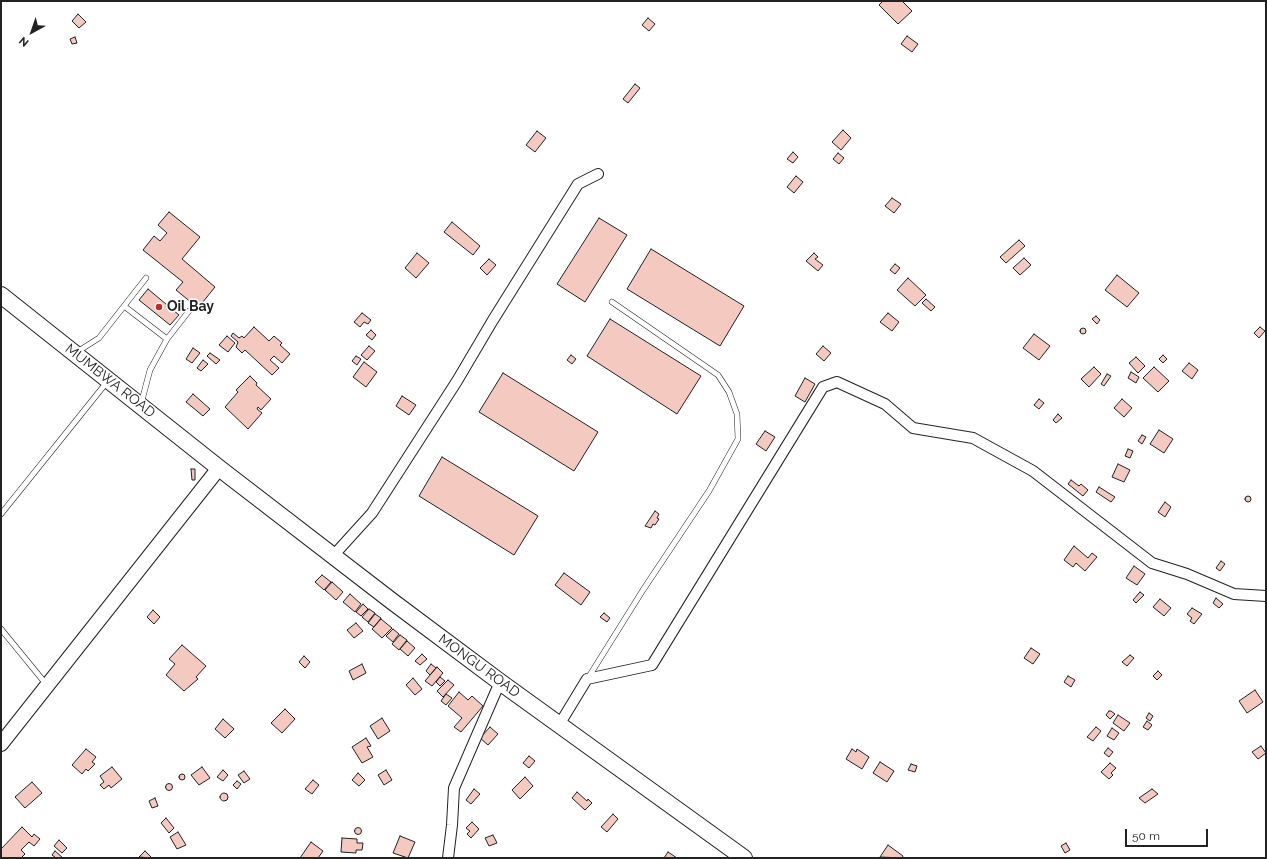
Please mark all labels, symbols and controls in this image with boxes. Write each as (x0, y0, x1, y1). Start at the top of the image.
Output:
north arrow (12, 12, 52, 52)
text: N (17, 34, 31, 49)
place label: Oil Bay (167, 299, 214, 315)
marker: Oil Bay (154, 302, 164, 312)
street label: MUMBWA ROAD (62, 341, 158, 421)
street label: MONGU ROAD (435, 631, 523, 701)
scale bar (1127, 821, 1210, 847)
text: 50 m (1132, 829, 1160, 843)

